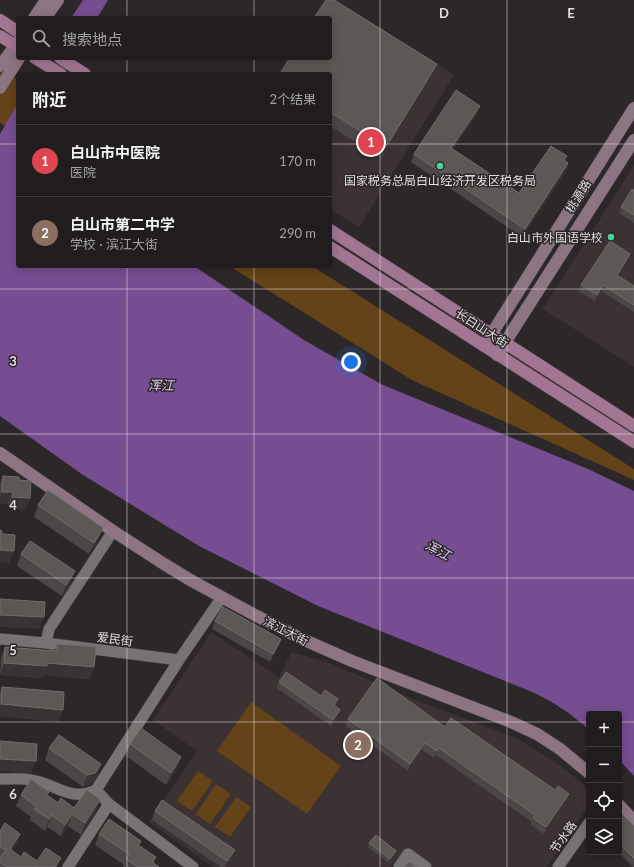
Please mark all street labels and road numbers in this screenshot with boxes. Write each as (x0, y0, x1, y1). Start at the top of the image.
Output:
street label: 桃源路 (562, 177, 594, 215)
street label: 长白山大街 (453, 305, 511, 351)
street label: 滨江大街 (261, 613, 311, 649)
street label: 爱民街 (96, 629, 134, 649)
street label: 节水路 (547, 818, 579, 856)

